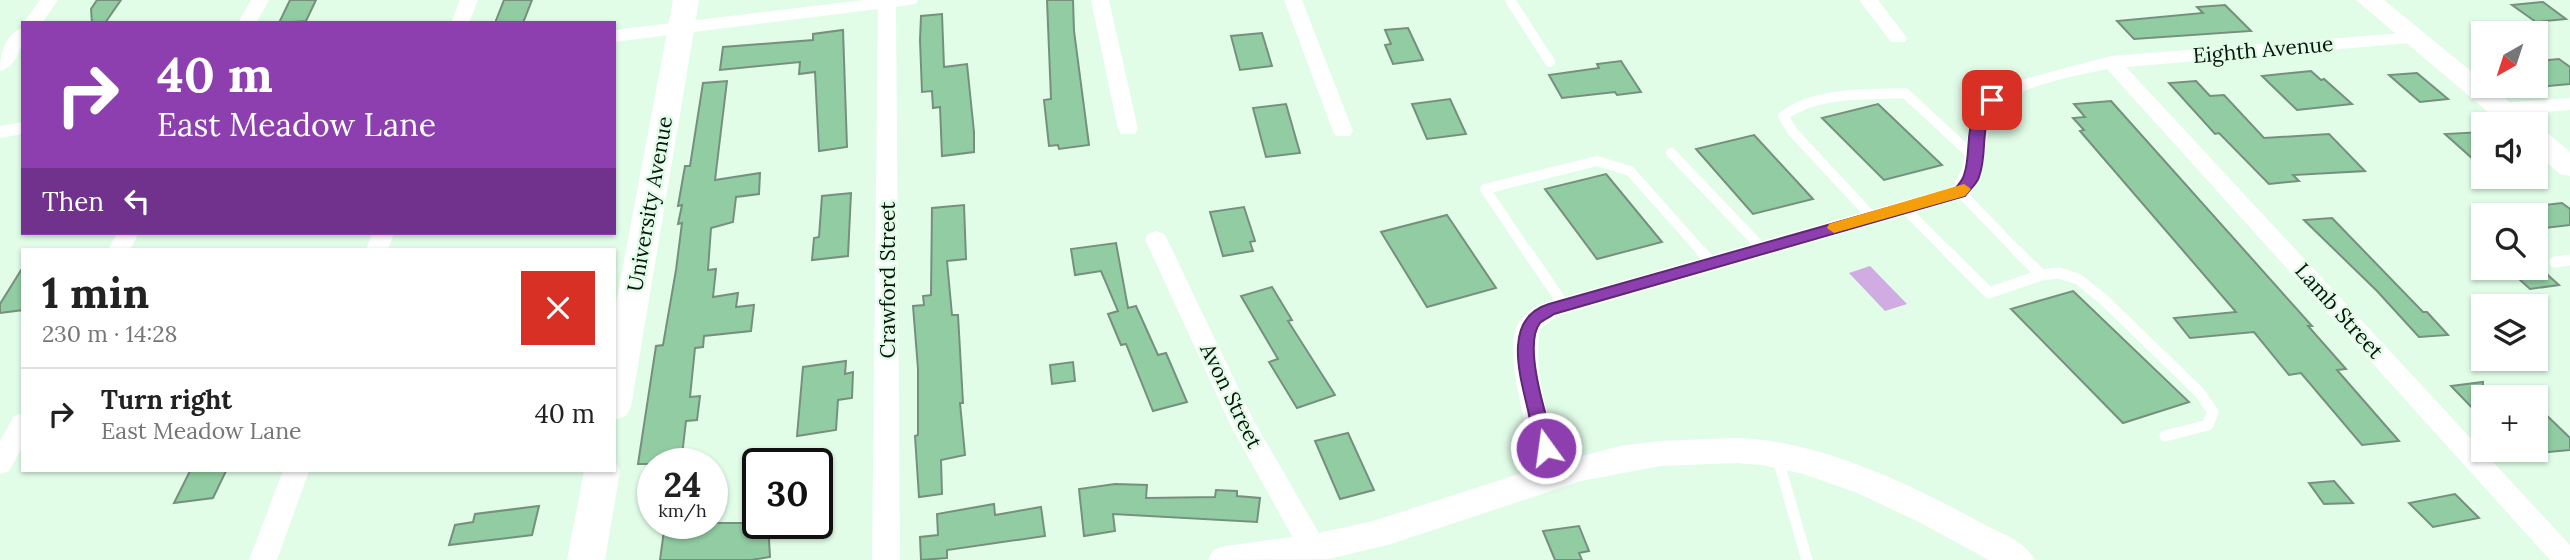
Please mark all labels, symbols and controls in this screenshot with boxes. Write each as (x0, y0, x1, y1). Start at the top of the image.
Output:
north arrow (2471, 21, 2548, 98)
map controls (2471, 21, 2548, 462)
street label: Eighth Avenue (2192, 30, 2334, 69)
text: 40 m (157, 43, 273, 105)
icon: right (42, 49, 133, 140)
pin (1962, 70, 2022, 130)
icon: arrive (1973, 81, 2011, 119)
text: East Meadow Lane (157, 104, 436, 145)
button: sound (2471, 112, 2548, 189)
street label: University Avenue (621, 114, 678, 294)
icon: left (118, 182, 156, 220)
text: Then (42, 185, 104, 218)
street label: Crawford Street (874, 201, 901, 358)
button: search (2471, 203, 2548, 280)
street label: Lamb Street (2289, 257, 2390, 365)
text: 1 min (42, 266, 149, 320)
button: close (521, 271, 595, 345)
button: layers (2471, 294, 2548, 371)
text: 230 m · 14:28 (42, 319, 177, 348)
street label: Avon Street (1194, 338, 1269, 453)
text: Turn right (101, 383, 232, 416)
button: + (2471, 385, 2548, 462)
icon: right (42, 395, 80, 433)
text: 40 m (535, 397, 595, 430)
position arrow (1509, 411, 1583, 485)
text: East Meadow Lane (101, 416, 302, 445)
speed limit sign: 30 (742, 448, 833, 539)
text: 24 (664, 462, 701, 507)
text: km/h (658, 499, 707, 522)

